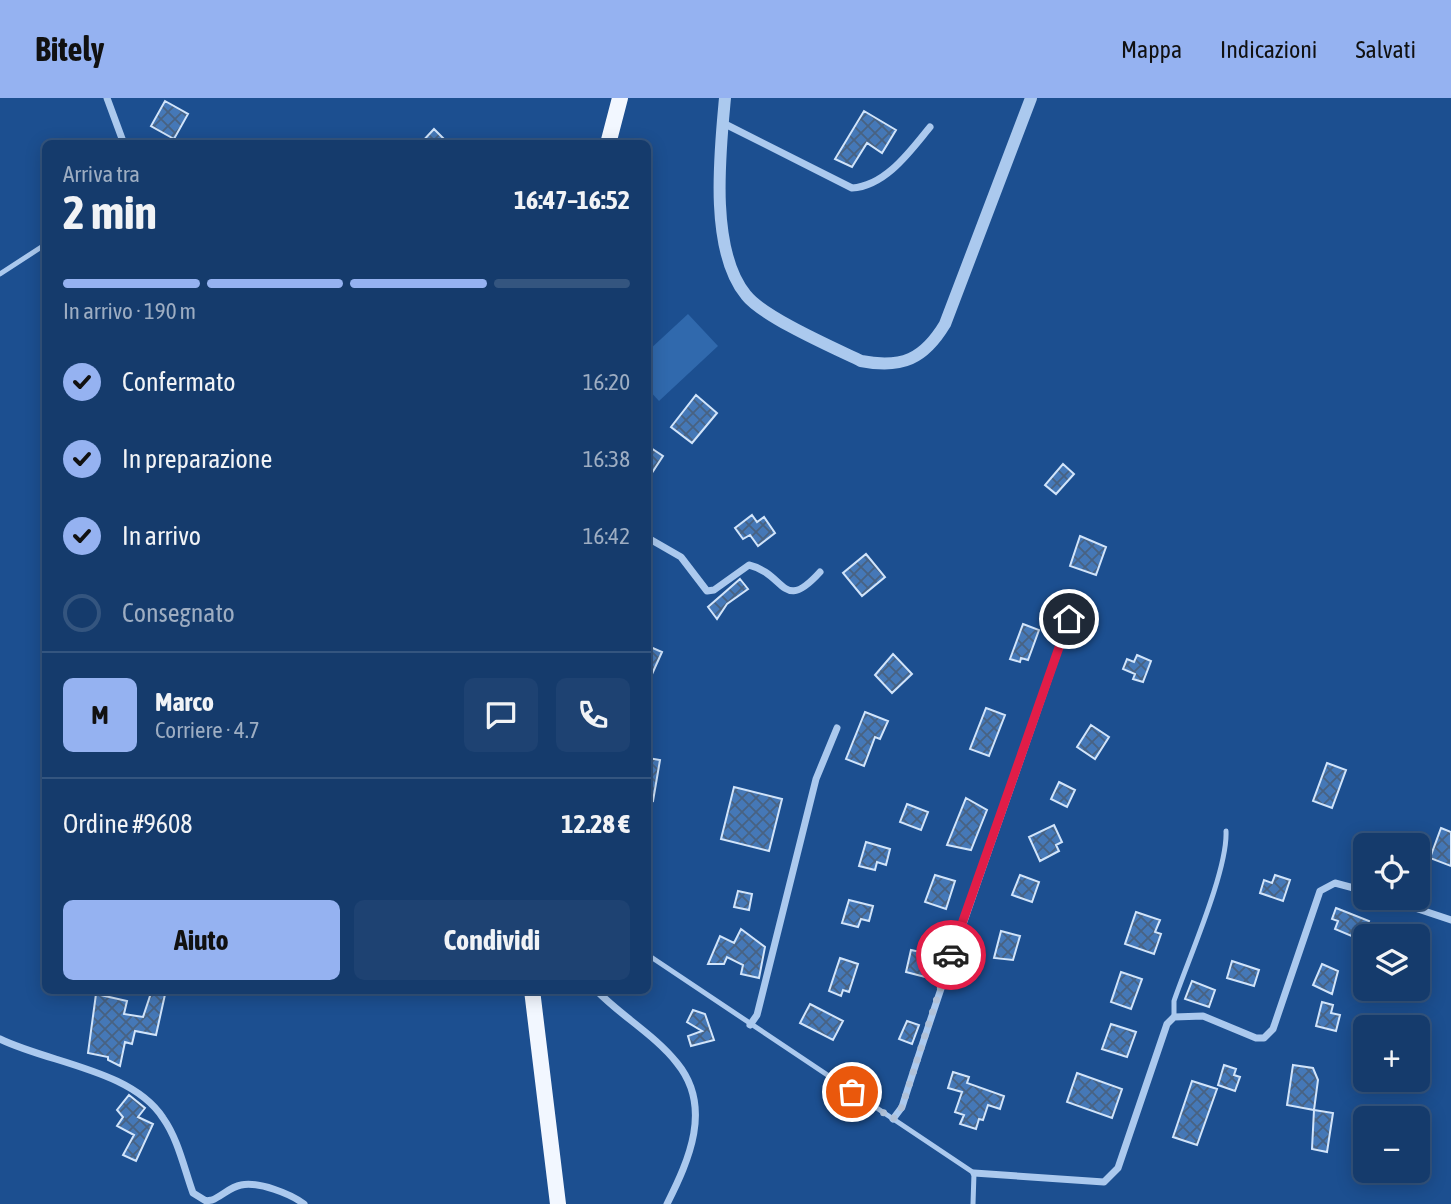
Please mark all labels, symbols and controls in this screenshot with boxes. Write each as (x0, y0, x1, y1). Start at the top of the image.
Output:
text: Bitely (35, 30, 104, 68)
text: Mappa (1121, 36, 1182, 63)
text: Indicazioni (1220, 36, 1317, 63)
text: Salvati (1355, 36, 1416, 63)
text: Arriva tra (63, 161, 140, 187)
text: 16:47–16:52 (514, 185, 630, 215)
text: 2 min (63, 186, 157, 239)
text: In arrivo · 190 m (63, 298, 196, 324)
icon: check (63, 363, 101, 401)
text: Confermato (122, 367, 235, 397)
text: 16:20 (583, 369, 630, 395)
icon: check (63, 440, 101, 478)
text: In preparazione (122, 444, 272, 474)
text: 16:38 (583, 446, 630, 472)
icon: check (63, 517, 101, 555)
text: In arrivo (122, 521, 201, 551)
text: 16:42 (583, 523, 630, 549)
pin (1039, 589, 1099, 649)
text: Consegnato (122, 598, 235, 628)
icon: home (1050, 600, 1088, 638)
button: chat (464, 678, 538, 752)
button: phone (556, 678, 630, 752)
text: Marco (155, 687, 214, 717)
text: M (91, 700, 109, 730)
text: Corriere · 4.7 (155, 717, 260, 743)
text: Ordine #9608 (63, 809, 192, 839)
text: 12.28 € (561, 809, 630, 839)
map controls (1353, 833, 1430, 1183)
button: locate (1353, 833, 1430, 910)
button: Aiuto (63, 900, 340, 980)
button: Condividi (354, 900, 630, 980)
courier (916, 920, 986, 990)
button: layers (1353, 924, 1430, 1001)
icon: car (932, 936, 970, 974)
button: + (1353, 1015, 1430, 1092)
pin (822, 1062, 882, 1122)
icon: bag (833, 1073, 871, 1111)
button: − (1353, 1106, 1430, 1183)

